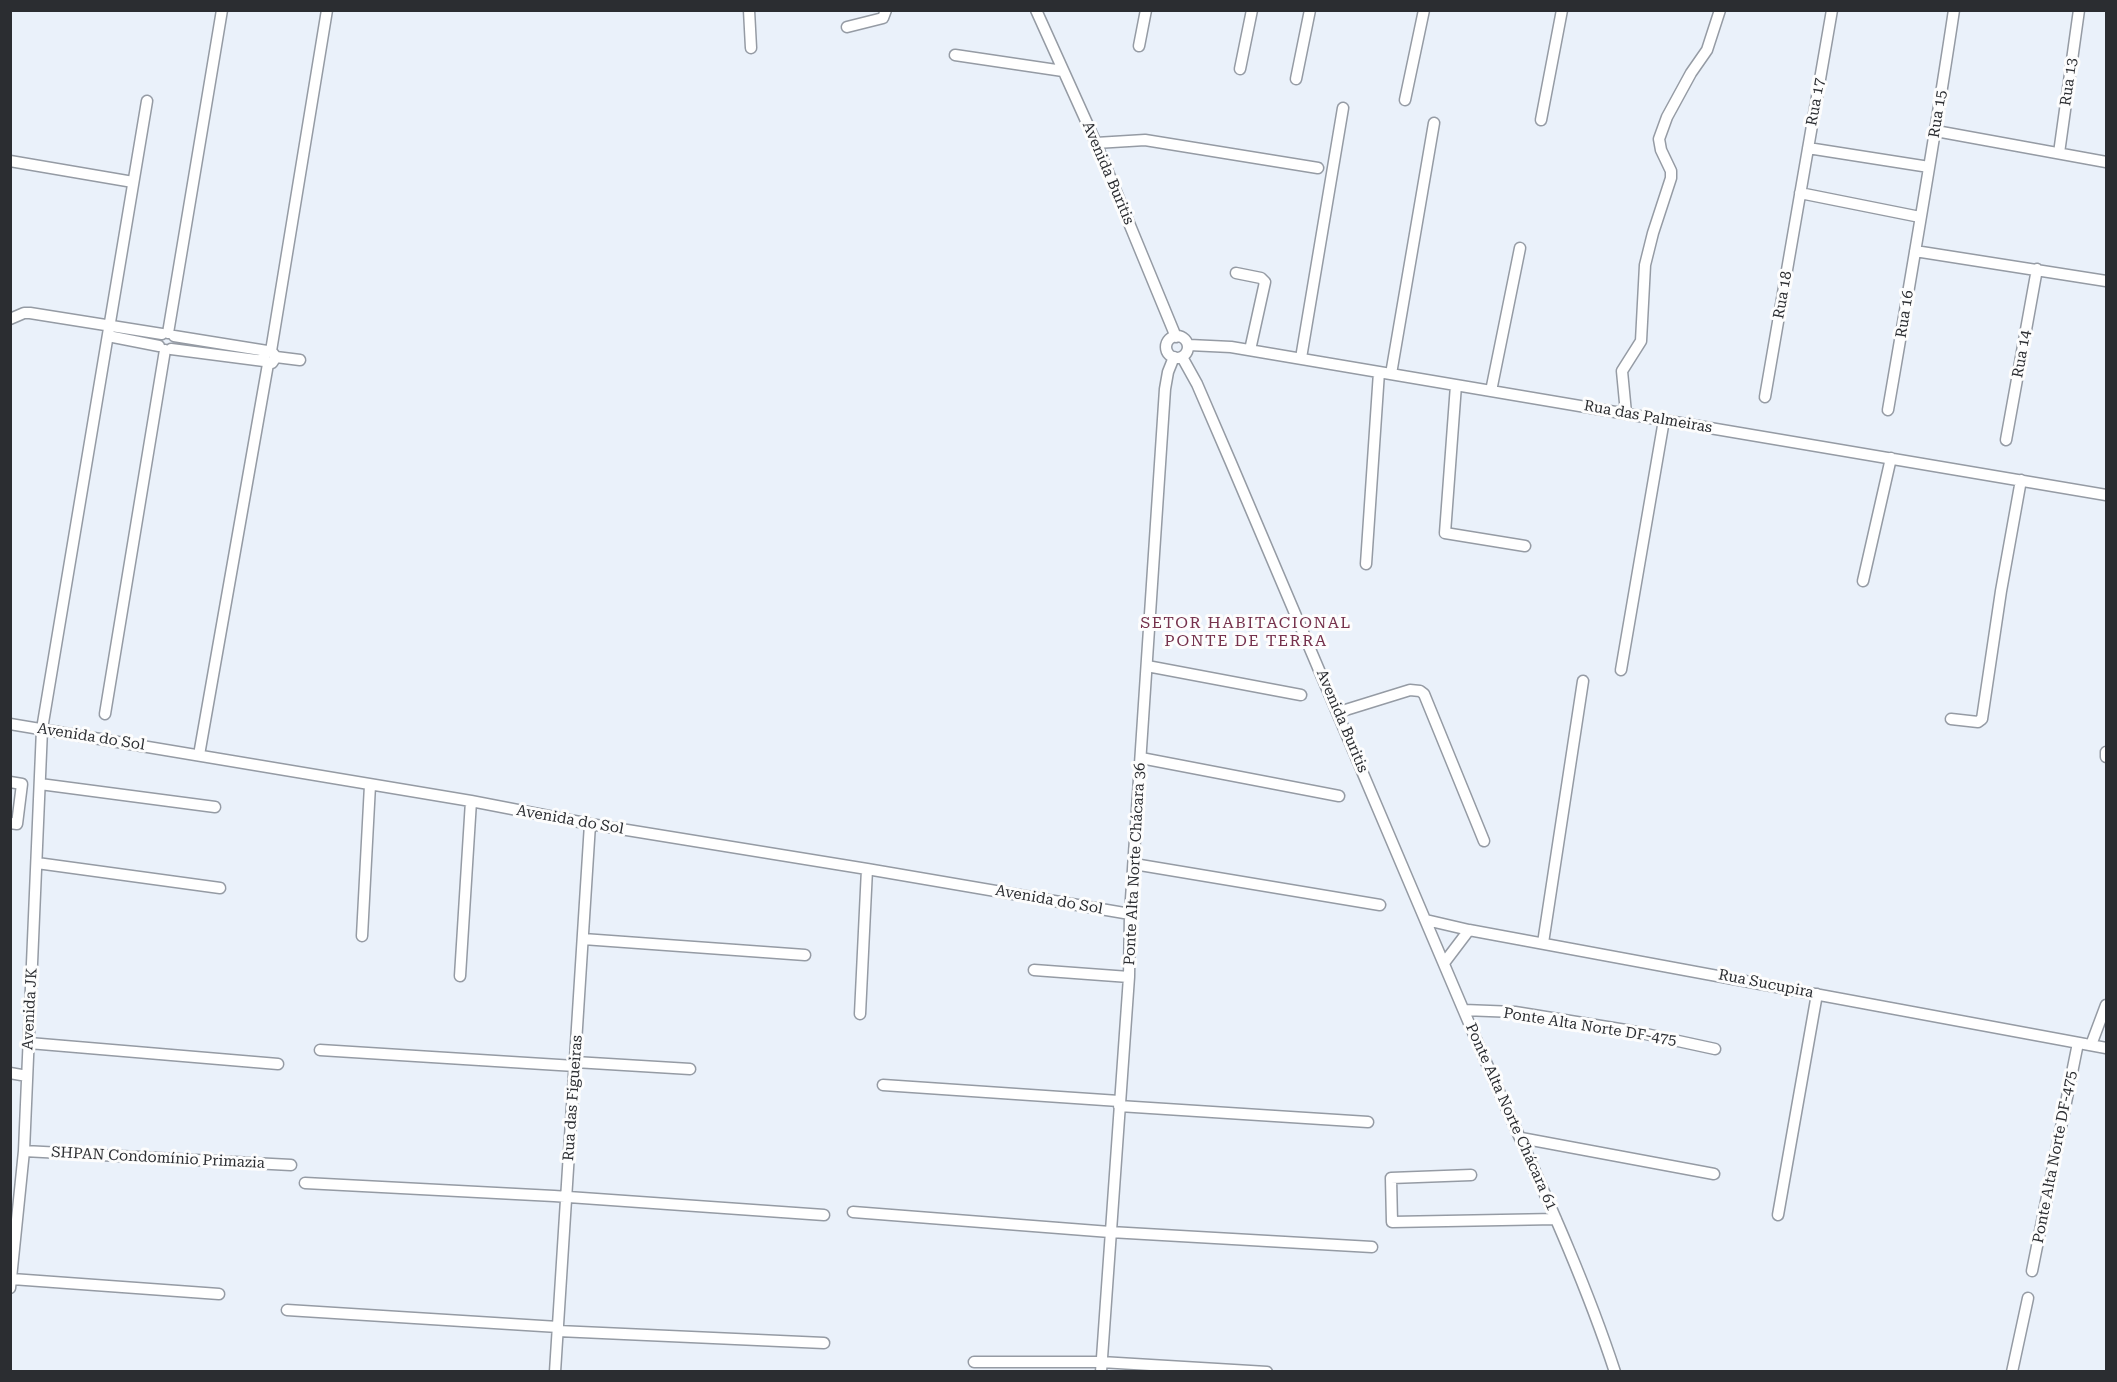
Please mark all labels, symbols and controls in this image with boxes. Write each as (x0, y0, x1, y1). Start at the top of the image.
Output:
street label: Rua 13 (2057, 57, 2081, 107)
street label: Rua 17 (1803, 77, 1829, 127)
street label: Rua 15 (1925, 89, 1951, 139)
street label: Avenida Buritis (1078, 119, 1138, 227)
street label: Rua 18 (1770, 270, 1796, 320)
street label: Rua 16 (1892, 289, 1918, 339)
street label: Rua 14 (2009, 329, 2035, 379)
street label: Rua das Palmeiras (1582, 397, 1714, 437)
district label: SETOR HABITACIONAL PONTE DE TERRA (1140, 613, 1352, 651)
street label: Avenida Buritis (1312, 667, 1372, 775)
street label: Avenida do Sol (36, 720, 146, 754)
street label: Ponte Alta Norte Chácara 36 (1121, 762, 1149, 966)
street label: Avenida do Sol (515, 802, 625, 838)
street label: Avenida do Sol (994, 882, 1104, 918)
street label: Rua Sucupira (1717, 966, 1815, 1002)
street label: Avenida JK (19, 968, 41, 1050)
street label: Ponte Alta Norte DF-475 (1502, 1004, 1678, 1050)
street label: Ponte Alta Norte Chácara 61 (1461, 1021, 1561, 1213)
street label: Rua das Figueiras (560, 1035, 586, 1161)
street label: Ponte Alta Norte DF-475 (2029, 1069, 2081, 1245)
street label: SHPAN Condomínio Primazia (51, 1143, 265, 1173)

